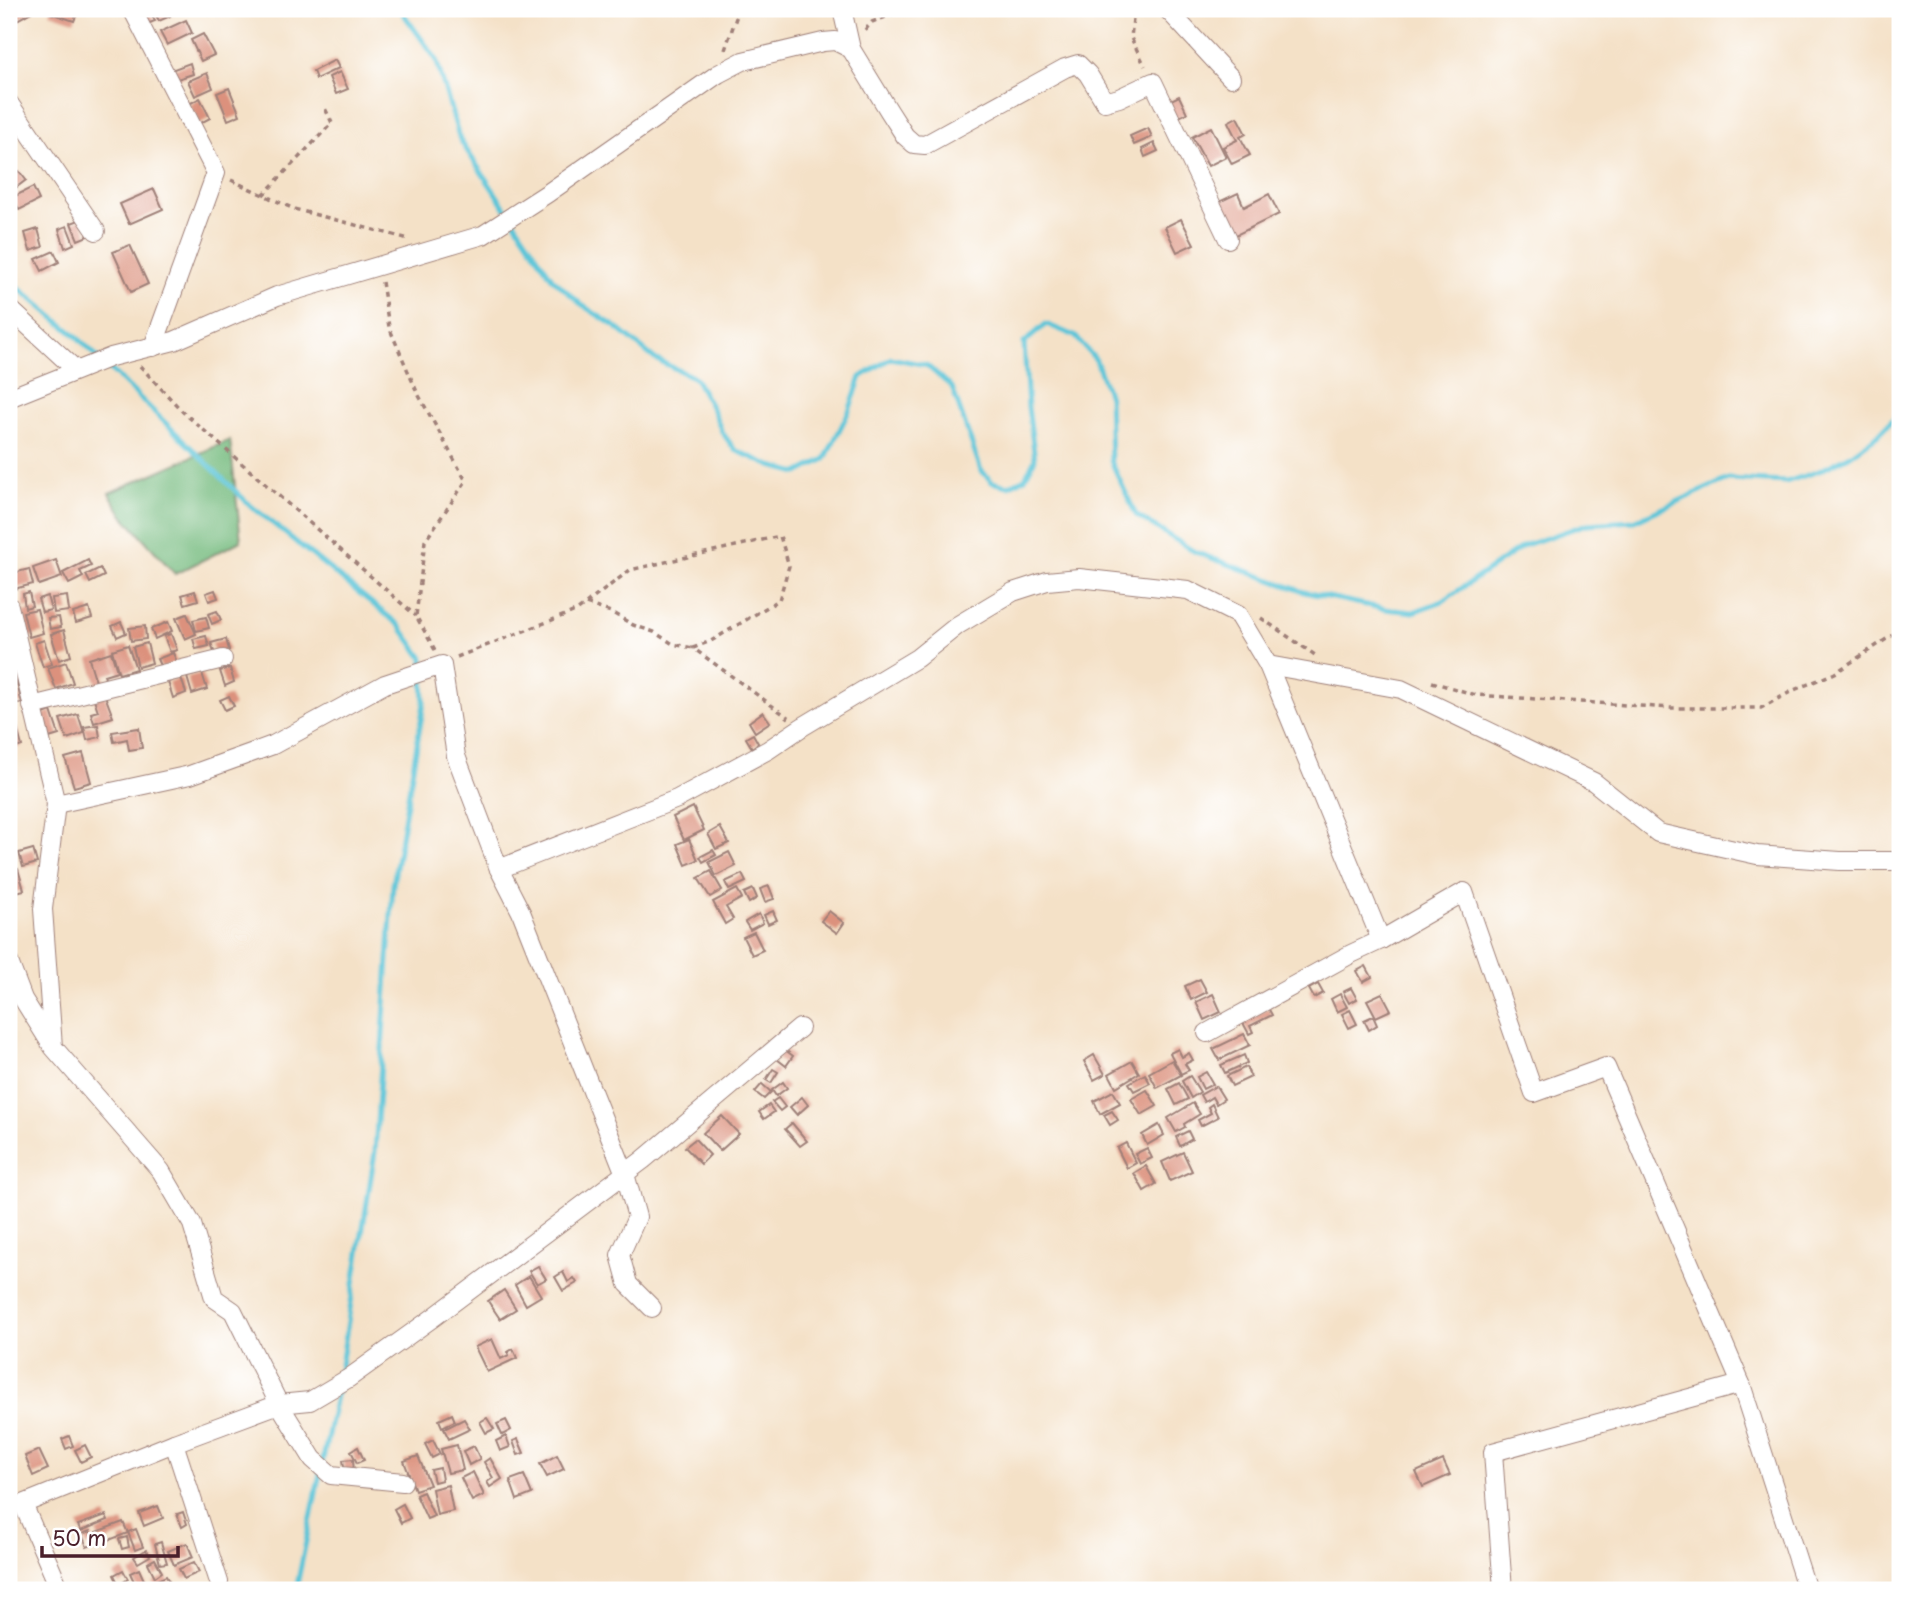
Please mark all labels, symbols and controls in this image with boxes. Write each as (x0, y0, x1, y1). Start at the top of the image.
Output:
scale bar (42, 1515, 178, 1559)
text: 50 m (52, 1521, 106, 1553)

